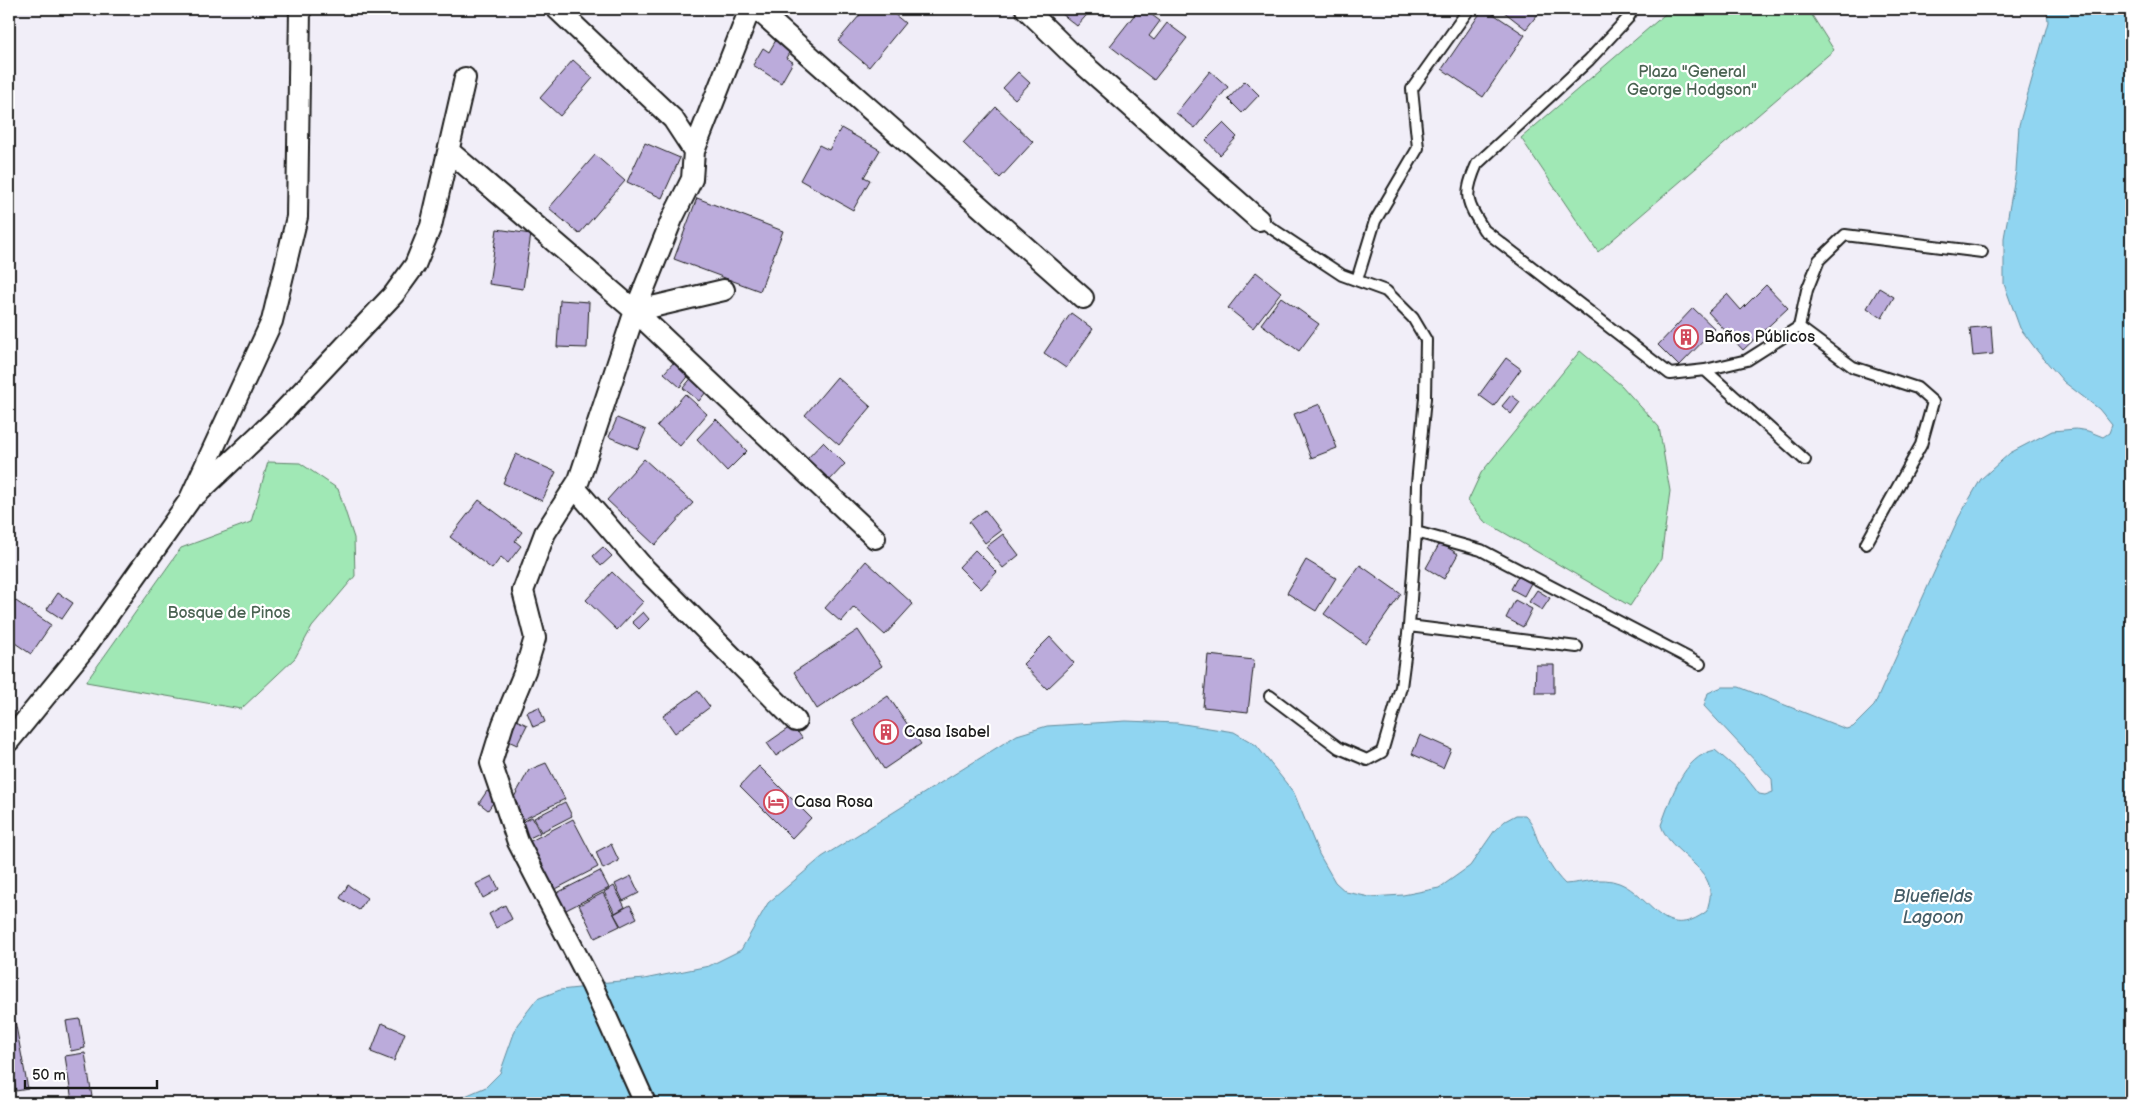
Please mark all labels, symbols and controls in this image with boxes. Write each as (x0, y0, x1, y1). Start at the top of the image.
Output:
park label: Plaza "General George Hodgson" (1627, 63, 1757, 100)
building icon: Baños Públicos (1673, 324, 1699, 350)
place label: Baños Públicos (1704, 328, 1815, 347)
park label: Bosque de Pinos (168, 604, 290, 623)
building icon: Casa Isabel (873, 719, 899, 745)
place label: Casa Isabel (904, 723, 990, 742)
hotel icon: Casa Rosa (763, 789, 789, 815)
place label: Casa Rosa (794, 793, 873, 812)
water label: Bluefields Lagoon (1893, 886, 1973, 928)
scale bar (25, 1057, 158, 1089)
text: 50 m (32, 1066, 66, 1085)

